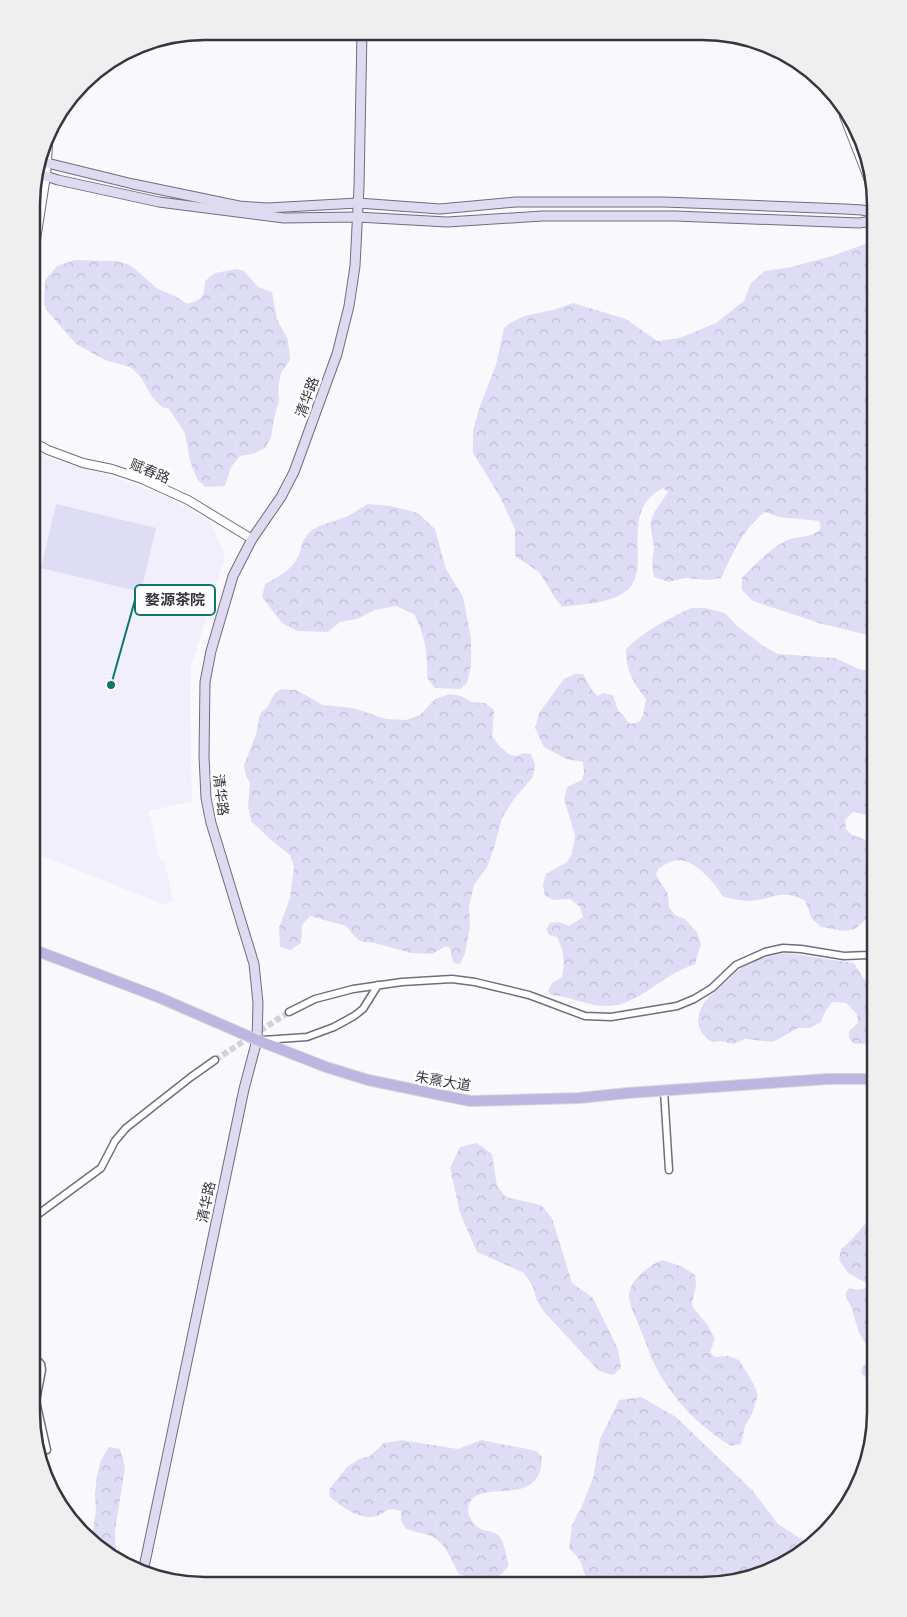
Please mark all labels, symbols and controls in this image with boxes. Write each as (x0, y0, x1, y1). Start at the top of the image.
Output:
street label: 清华路 (290, 374, 323, 420)
street label: 赋春路 (127, 454, 173, 487)
callout: 婺源茶院 (135, 585, 215, 615)
text: 婺源茶院 (145, 589, 205, 609)
street label: 清华路 (210, 773, 233, 817)
street label: 朱熹大道 (414, 1066, 472, 1095)
street label: 清华路 (192, 1179, 219, 1224)

